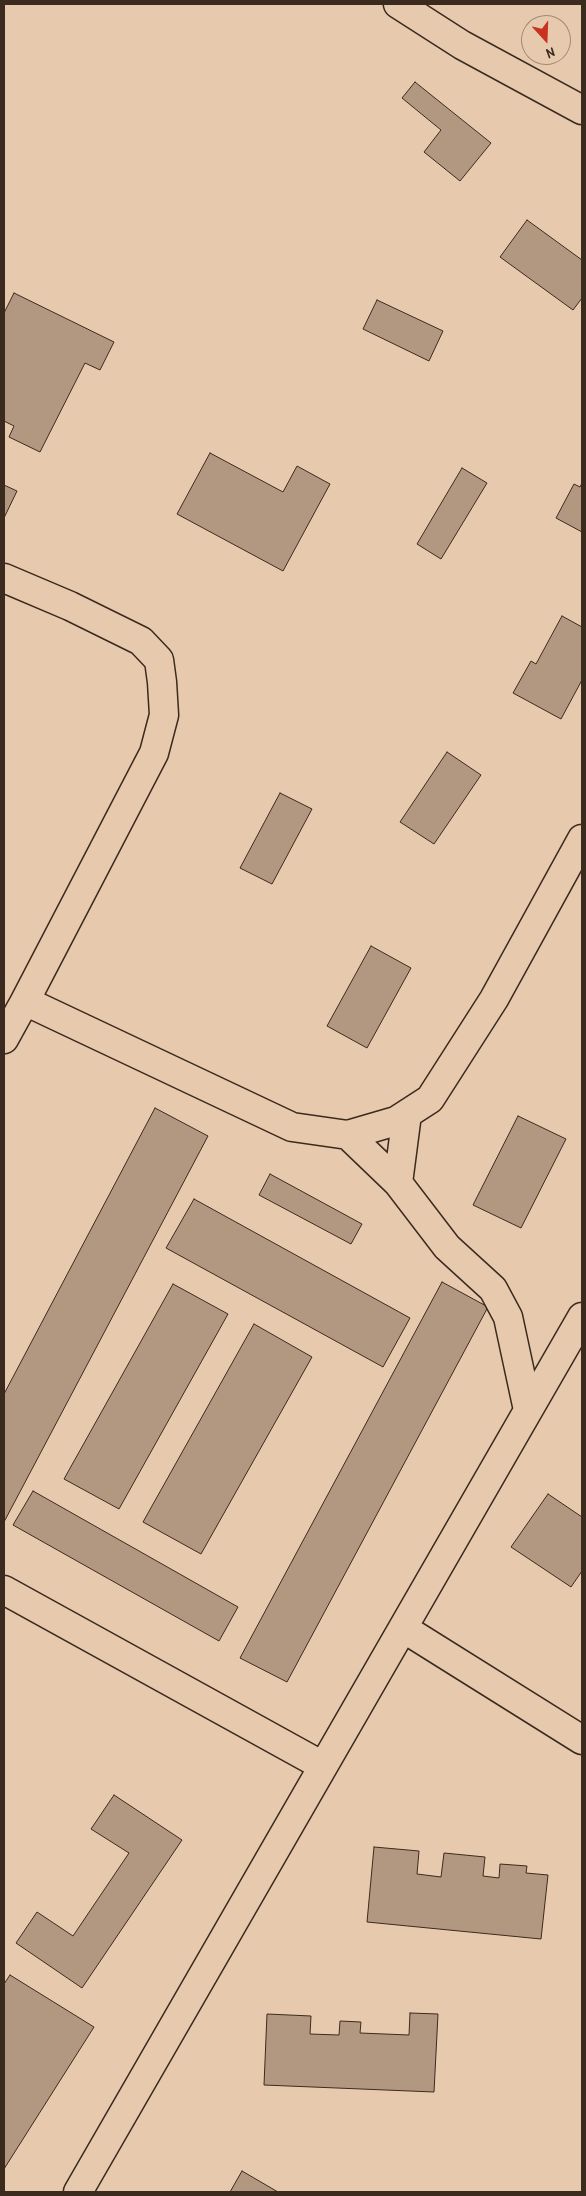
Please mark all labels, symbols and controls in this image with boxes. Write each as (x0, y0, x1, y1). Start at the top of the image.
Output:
north arrow (521, 15, 571, 65)
text: N (544, 43, 558, 64)

